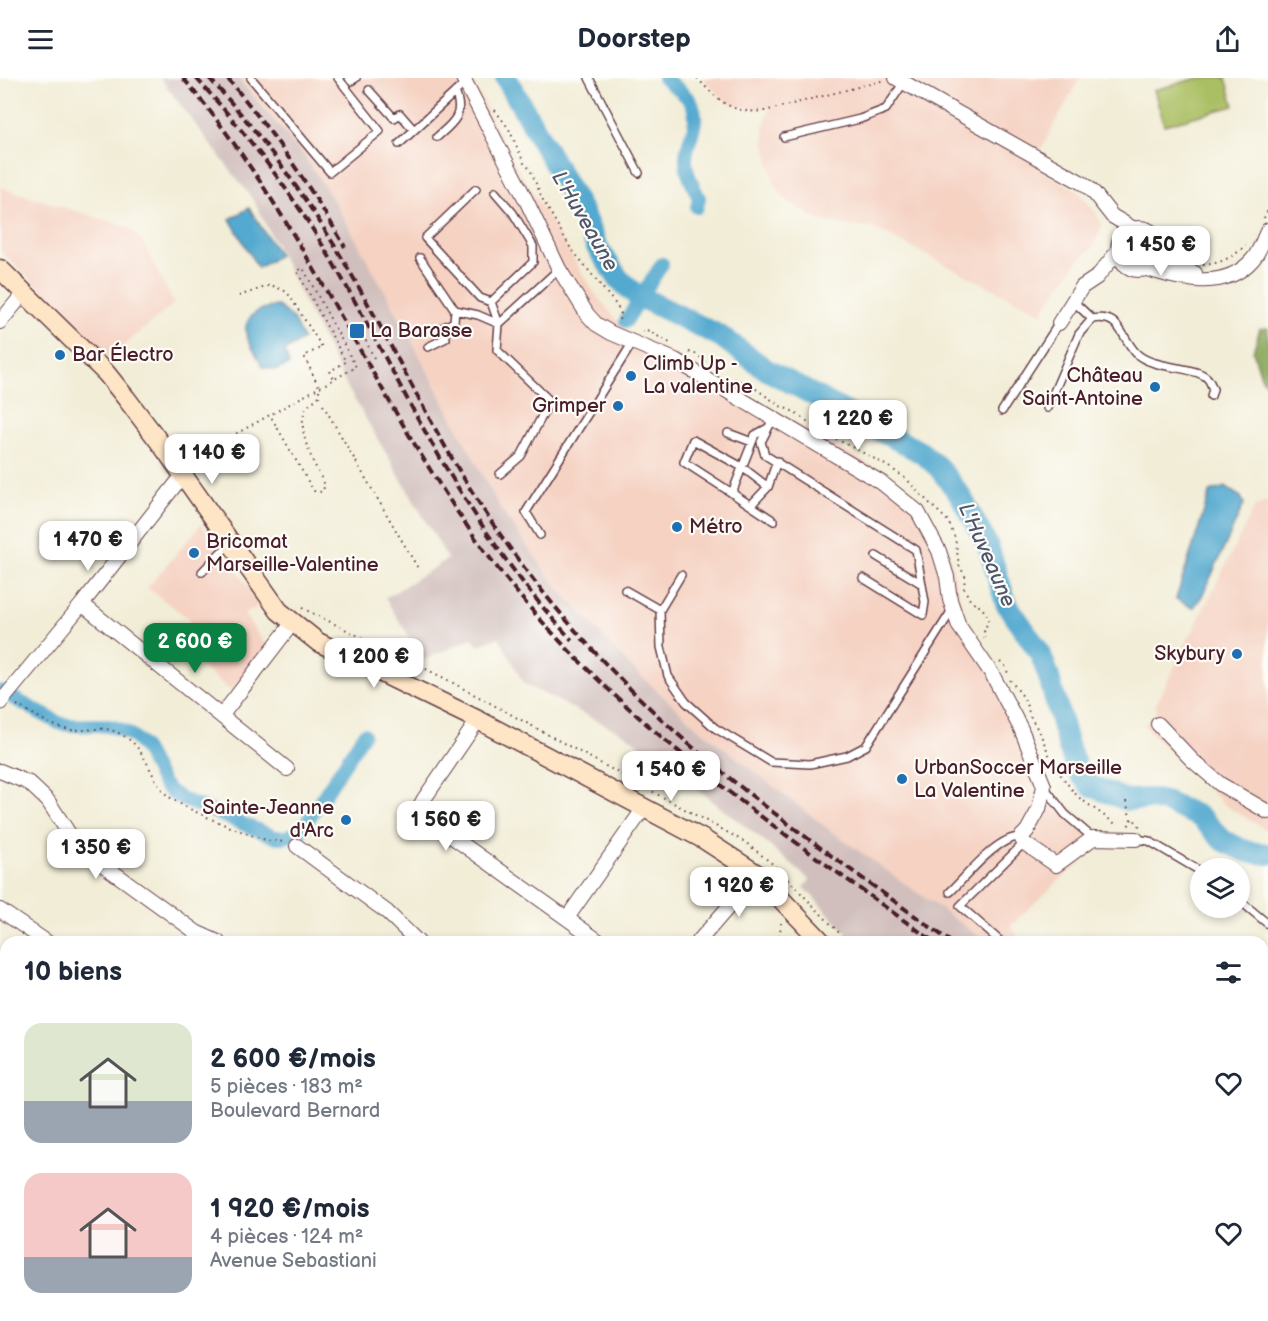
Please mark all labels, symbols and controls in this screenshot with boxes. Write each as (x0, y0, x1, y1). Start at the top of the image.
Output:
icon: menu (24, 23, 57, 56)
text: Doorstep (577, 23, 691, 55)
icon: share (1211, 23, 1244, 56)
water label: L'Huveaune (546, 167, 624, 275)
pin: 1 450 € (1106, 226, 1216, 277)
text: 1 450 € (1126, 233, 1196, 257)
place label: La Barasse (370, 319, 473, 343)
marker: La Barasse (348, 322, 366, 340)
place label: Bar Électro (72, 342, 174, 367)
marker: Bar Électro (53, 348, 67, 362)
place label: Climb Up - La valentine (643, 352, 753, 399)
place label: Château Saint-Antoine (1022, 364, 1143, 411)
marker: Climb Up - La valentine (624, 369, 638, 383)
marker: Château Saint-Antoine (1148, 380, 1162, 394)
place label: Grimper (532, 394, 607, 418)
marker: Grimper (611, 399, 625, 413)
pin: 1 220 € (803, 400, 913, 451)
text: 1 220 € (823, 407, 893, 431)
pin: 1 140 € (157, 434, 267, 485)
text: 1 140 € (179, 441, 245, 465)
water label: L'Huveaune (953, 499, 1021, 611)
place label: Métro (689, 515, 743, 539)
marker: Métro (670, 520, 684, 534)
pin: 1 470 € (33, 521, 143, 572)
text: 1 470 € (53, 528, 123, 552)
place label: Bricomat Marseille-Valentine (206, 530, 379, 577)
marker: Bricomat Marseille-Valentine (187, 546, 201, 560)
pin: 2 600 € (140, 623, 250, 674)
text: 2 600 € (158, 630, 232, 654)
pin: 1 200 € (319, 638, 429, 689)
place label: Skybury (1154, 642, 1225, 666)
text: 1 200 € (339, 645, 409, 669)
marker: Skybury (1230, 647, 1244, 661)
pin: 1 540 € (616, 751, 726, 802)
place label: UrbanSoccer Marseille La Valentine (914, 756, 1122, 803)
text: 1 540 € (636, 758, 706, 782)
marker: UrbanSoccer Marseille La Valentine (895, 772, 909, 786)
place label: Sainte-Jeanne d'Arc (202, 796, 334, 843)
pin: 1 560 € (391, 801, 501, 852)
text: 1 560 € (411, 808, 481, 832)
marker: Sainte-Jeanne d'Arc (339, 813, 353, 827)
pin: 1 350 € (41, 829, 151, 880)
text: 1 350 € (61, 836, 131, 860)
map controls (1190, 858, 1250, 918)
button: layers (1190, 858, 1250, 918)
pin: 1 920 € (684, 867, 794, 918)
text: 1 920 € (704, 874, 774, 898)
icon: filters (1212, 956, 1245, 989)
text: 10 biens (24, 957, 122, 988)
text: 2 600 €/mois (210, 1044, 376, 1075)
icon: home (72, 1047, 144, 1119)
icon: heart (1212, 1067, 1245, 1100)
text: 5 pièces · 183 m² (210, 1075, 363, 1099)
text: Boulevard Bernard (210, 1099, 380, 1123)
text: 1 920 €/mois (210, 1194, 369, 1225)
icon: home (72, 1197, 144, 1269)
icon: heart (1212, 1217, 1245, 1250)
text: 4 pièces · 124 m² (210, 1225, 363, 1249)
text: Avenue Sebastiani (210, 1249, 377, 1273)

